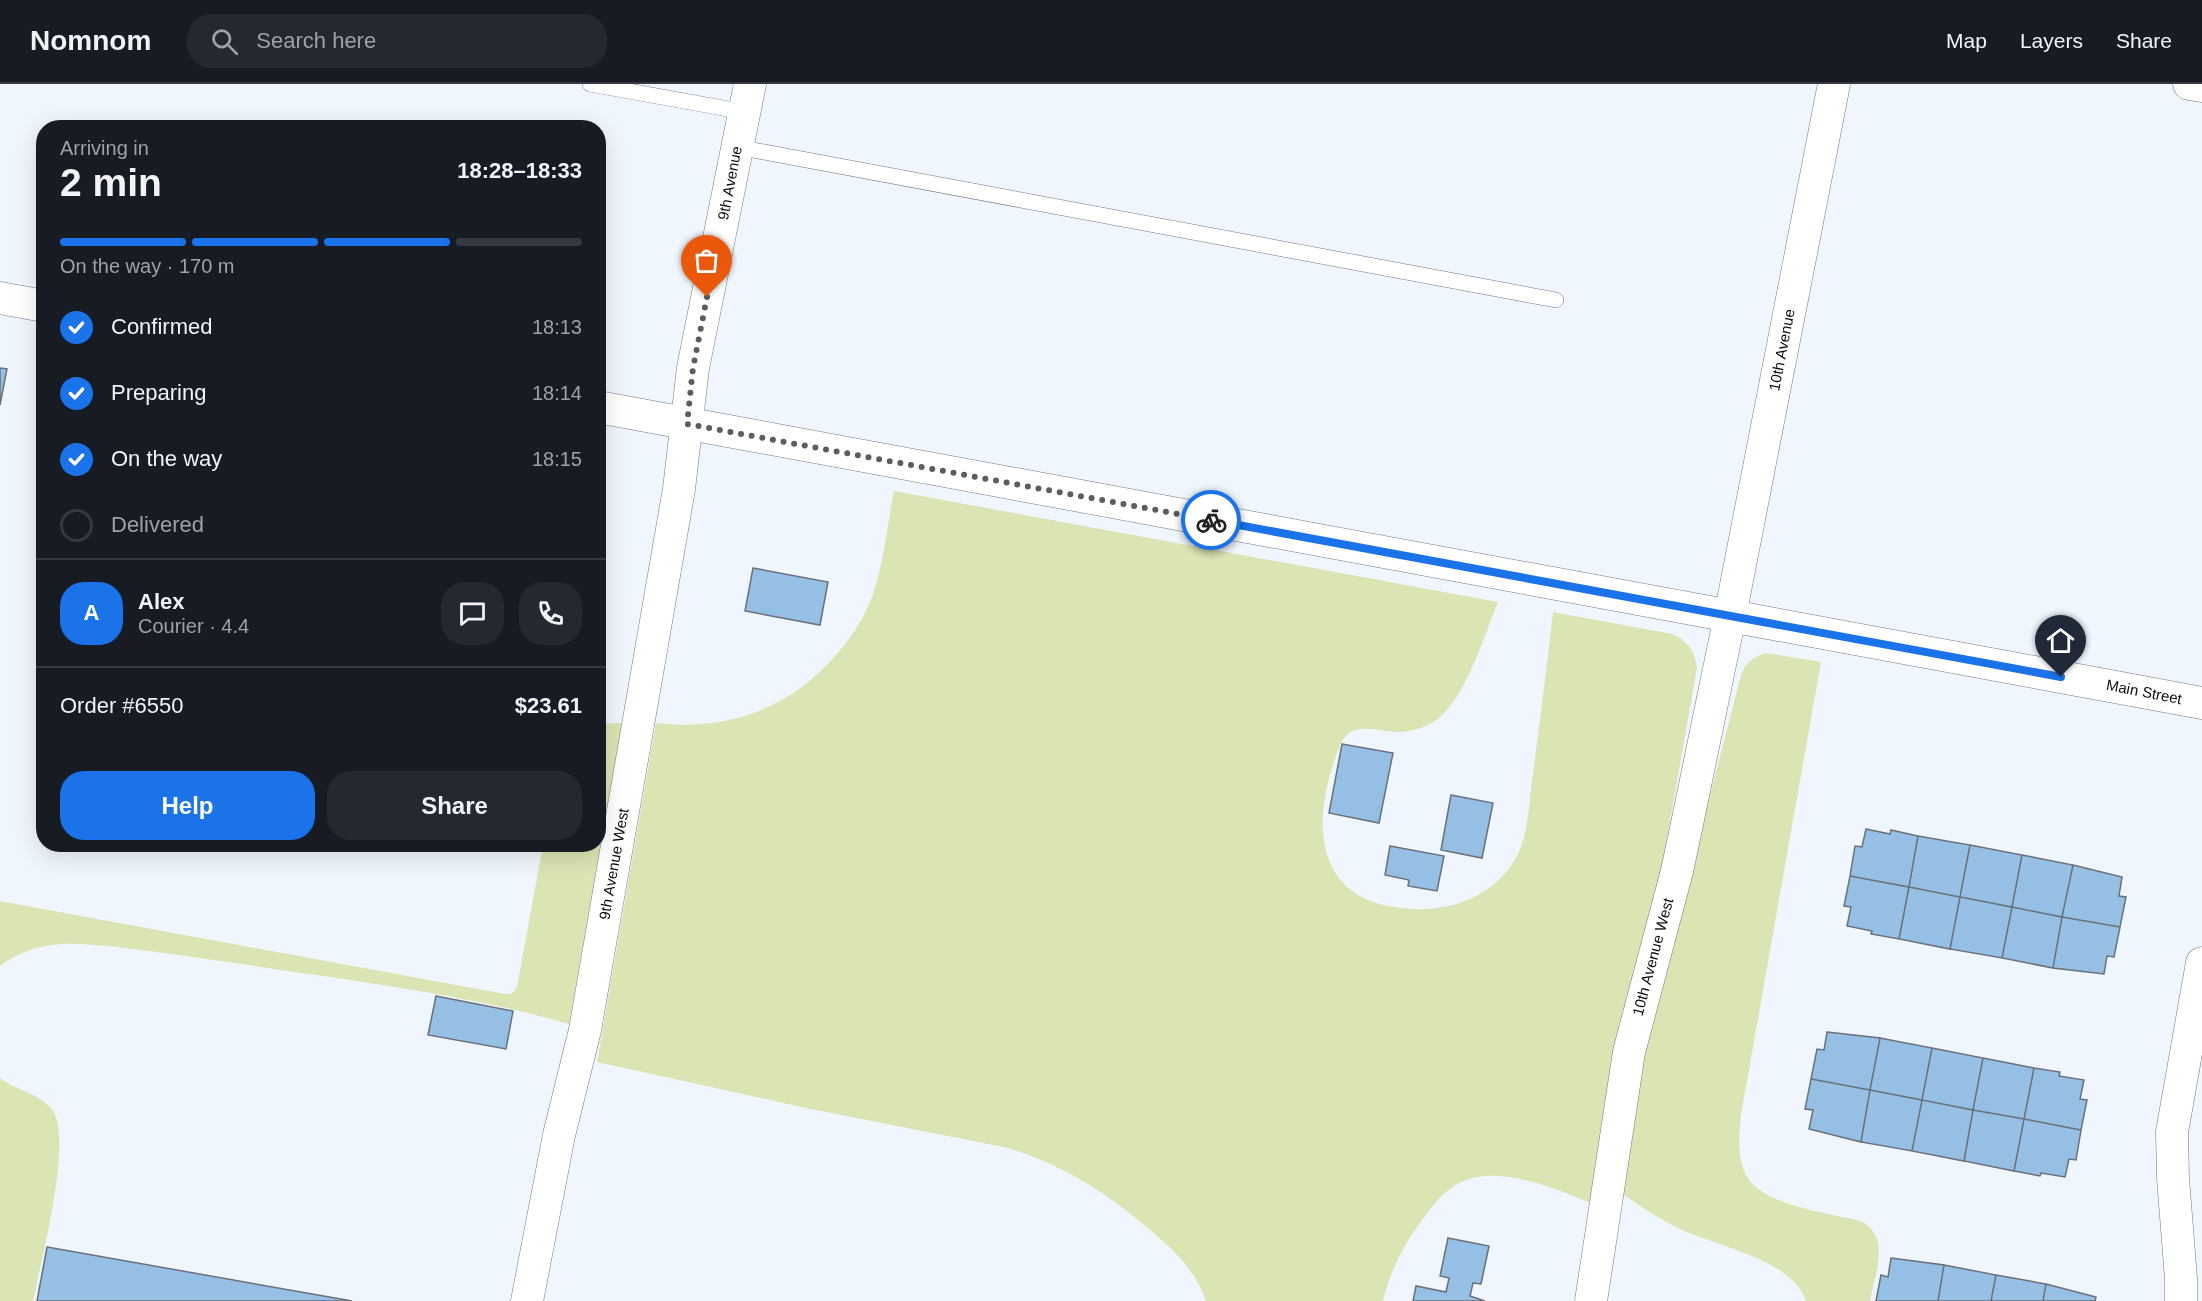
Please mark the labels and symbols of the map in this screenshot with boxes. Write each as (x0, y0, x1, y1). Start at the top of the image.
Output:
street label: 9th Avenue (714, 145, 745, 221)
pin (681, 235, 732, 297)
street label: 10th Avenue (1765, 307, 1798, 392)
courier (1181, 490, 1241, 550)
pin (2035, 615, 2086, 677)
street label: Main Street (2105, 676, 2184, 707)
street label: 9th Avenue West (595, 806, 632, 921)
street label: 10th Avenue West (1629, 895, 1677, 1018)

